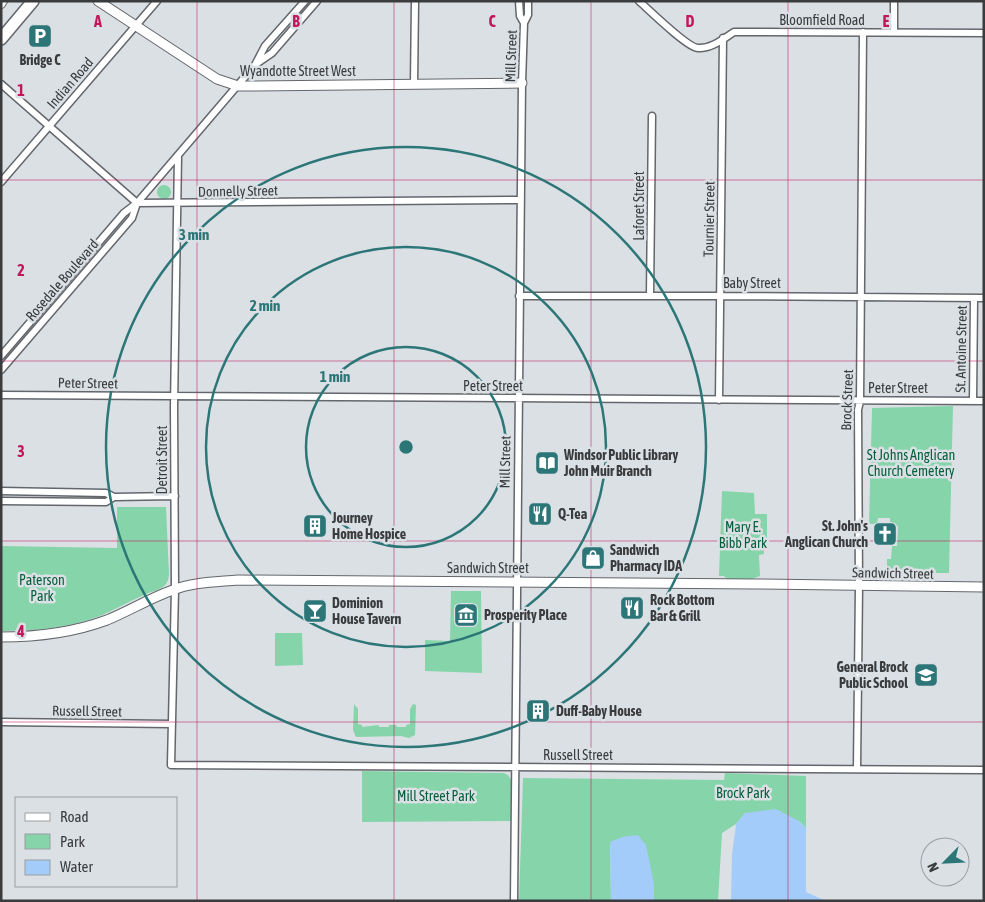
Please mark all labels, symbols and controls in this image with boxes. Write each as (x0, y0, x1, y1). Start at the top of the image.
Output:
text: A (93, 12, 102, 30)
text: B (292, 12, 300, 30)
text: C (488, 12, 496, 30)
text: D (686, 12, 695, 30)
street label: Bloomfield Road (779, 12, 865, 28)
text: E (883, 12, 890, 30)
parking icon: Bridge C (27, 23, 53, 49)
street label: Mill Street (502, 29, 520, 83)
place label: Bridge C (20, 52, 61, 68)
street label: Indian Road (44, 54, 96, 112)
street label: Wyandotte Street West (240, 63, 356, 79)
text: 1 (17, 81, 25, 99)
street label: Laforet Street (631, 171, 647, 241)
street label: Tournier Street (700, 181, 718, 257)
street label: Donnelly Street (198, 182, 278, 200)
text: 3 min (179, 226, 209, 243)
street label: Rosedale Boulevard (22, 236, 102, 324)
text: 2 (17, 261, 25, 279)
street label: Baby Street (723, 275, 781, 291)
text: 2 min (250, 297, 280, 314)
street label: St. Antoine Street (952, 305, 970, 393)
text: 1 min (320, 368, 350, 385)
street label: Brock Street (838, 369, 856, 431)
street label: Peter Street (58, 374, 118, 392)
street label: Peter Street (463, 378, 523, 394)
street label: Peter Street (868, 380, 928, 396)
street label: Detroit Street (154, 426, 170, 494)
street label: Mill Street (497, 436, 513, 488)
centre of rings (397, 438, 415, 456)
text: 3 (17, 442, 25, 460)
place label: Windsor Public Library John Muir Branch (563, 447, 678, 479)
park label: St Johns Anglican Church Cemetery (867, 447, 955, 479)
library icon: Windsor Public Library John Muir Branch (534, 450, 560, 476)
restaurant icon: Q-Tea (527, 501, 553, 527)
place label: Q-Tea (558, 506, 588, 522)
place label: Journey Home Hospice (331, 510, 406, 542)
building icon: Journey Home Hospice (302, 513, 328, 539)
place label: St. John's Anglican Church (784, 518, 868, 550)
park label: Mary E. Bibb Park (719, 519, 767, 551)
church icon: St. John's Anglican Church (872, 521, 898, 547)
place label: Sandwich Pharmacy IDA (610, 542, 682, 574)
shop icon: Sandwich Pharmacy IDA (580, 545, 606, 571)
street label: Sandwich Street (447, 560, 529, 576)
street label: Sandwich Street (852, 564, 934, 582)
park label: Paterson Park (19, 572, 65, 604)
place label: Rock Bottom Bar & Grill (650, 592, 715, 624)
place label: Dominion House Tavern (332, 595, 401, 627)
restaurant icon: Rock Bottom Bar & Grill (619, 595, 645, 621)
bar icon: Dominion House Tavern (302, 598, 328, 624)
museum icon: Prosperity Place (453, 602, 479, 628)
place label: Prosperity Place (484, 607, 567, 623)
text: 4 (16, 622, 25, 640)
place label: General Brock Public School (836, 659, 909, 691)
school or university icon: General Brock Public School (913, 662, 939, 688)
building icon: Duff-Baby House (525, 698, 551, 724)
street label: Russell Street (52, 702, 122, 720)
place label: Duff-Baby House (556, 703, 642, 719)
street label: Russell Street (543, 747, 613, 763)
park label: Brock Park (716, 785, 770, 801)
park label: Mill Street Park (397, 788, 475, 804)
legend (15, 797, 178, 887)
text: Road (60, 808, 89, 825)
text: Park (60, 833, 85, 850)
north arrow (920, 837, 970, 887)
text: Water (60, 858, 93, 875)
text: N (924, 860, 942, 874)

